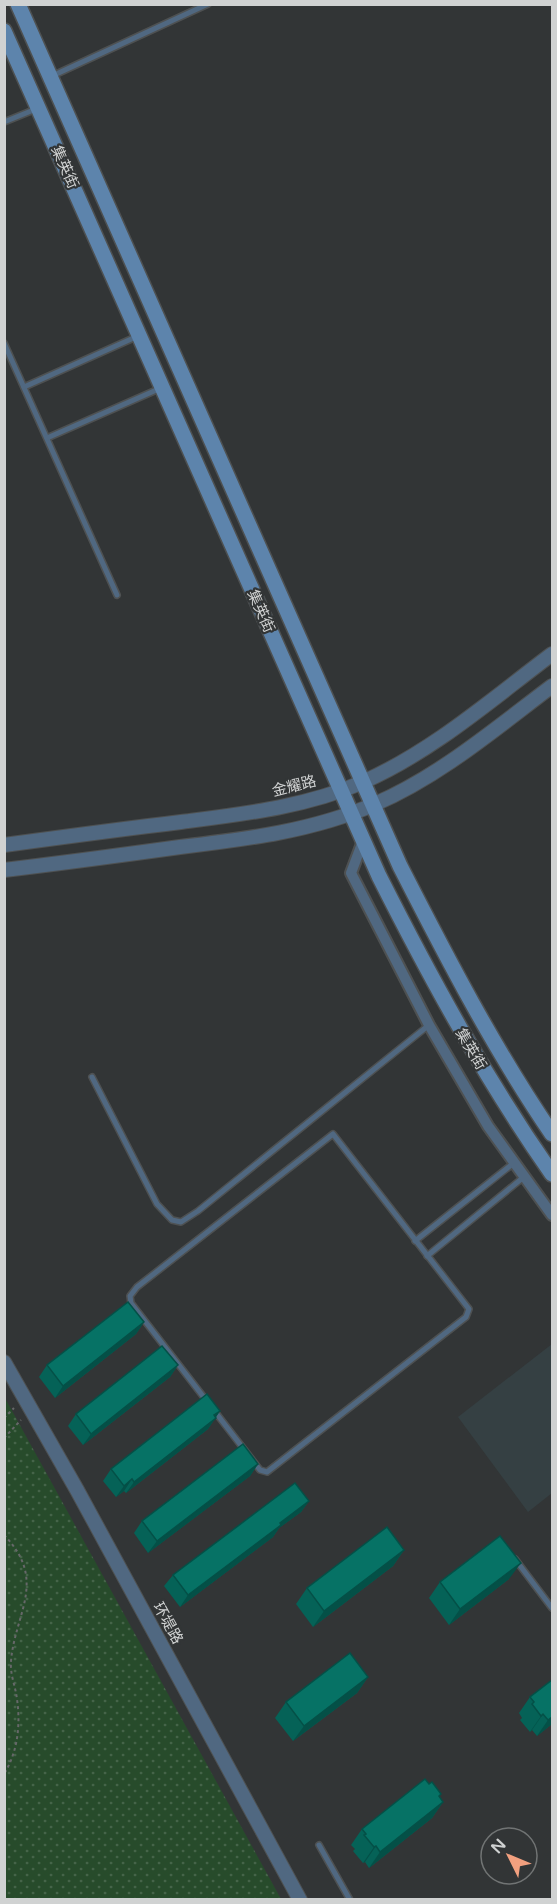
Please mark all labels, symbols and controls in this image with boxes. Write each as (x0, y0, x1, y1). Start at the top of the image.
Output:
street label: 集英街 (48, 143, 82, 191)
street label: 集英街 (244, 587, 278, 635)
street label: 金耀路 (270, 772, 318, 800)
street label: 集英街 (452, 1025, 490, 1073)
street label: 环堤路 (149, 1599, 187, 1647)
north arrow (479, 1826, 539, 1886)
text: N (487, 1835, 510, 1858)

